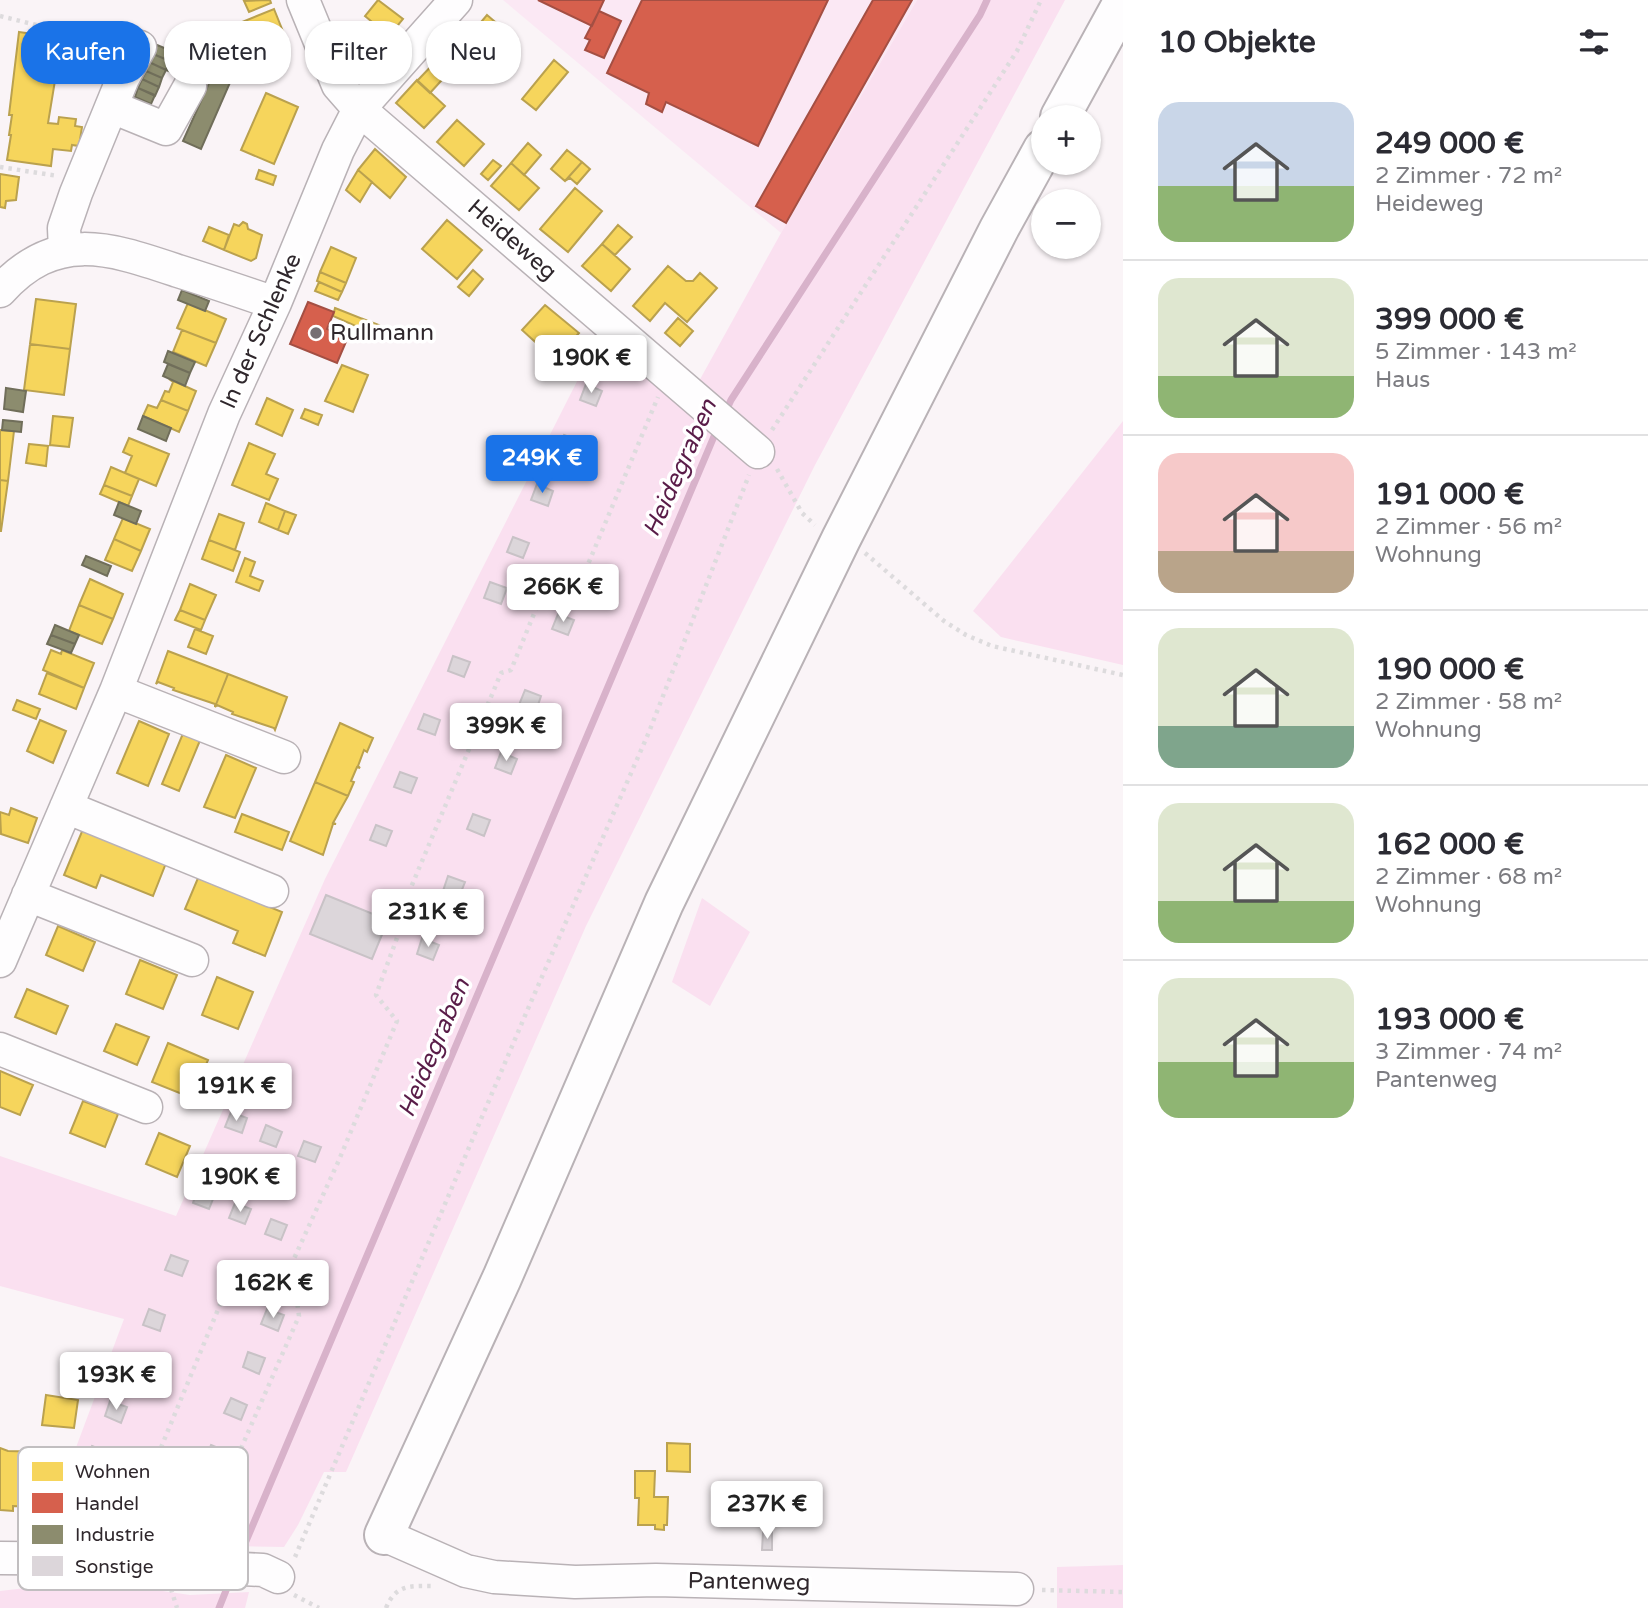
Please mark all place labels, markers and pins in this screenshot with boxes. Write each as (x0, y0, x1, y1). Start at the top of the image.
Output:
place label: Rullmann (330, 319, 434, 347)
marker: Rullmann (308, 325, 324, 341)
pin: 190K € (534, 336, 648, 395)
pin: 249K € (485, 435, 599, 495)
pin: 266K € (506, 564, 620, 624)
pin: 399K € (449, 704, 563, 763)
pin: 231K € (371, 890, 485, 949)
pin: 191K € (179, 1064, 293, 1123)
pin: 190K € (183, 1154, 297, 1214)
pin: 162K € (216, 1260, 330, 1320)
pin: 193K € (59, 1352, 173, 1412)
pin: 237K € (710, 1482, 824, 1541)

